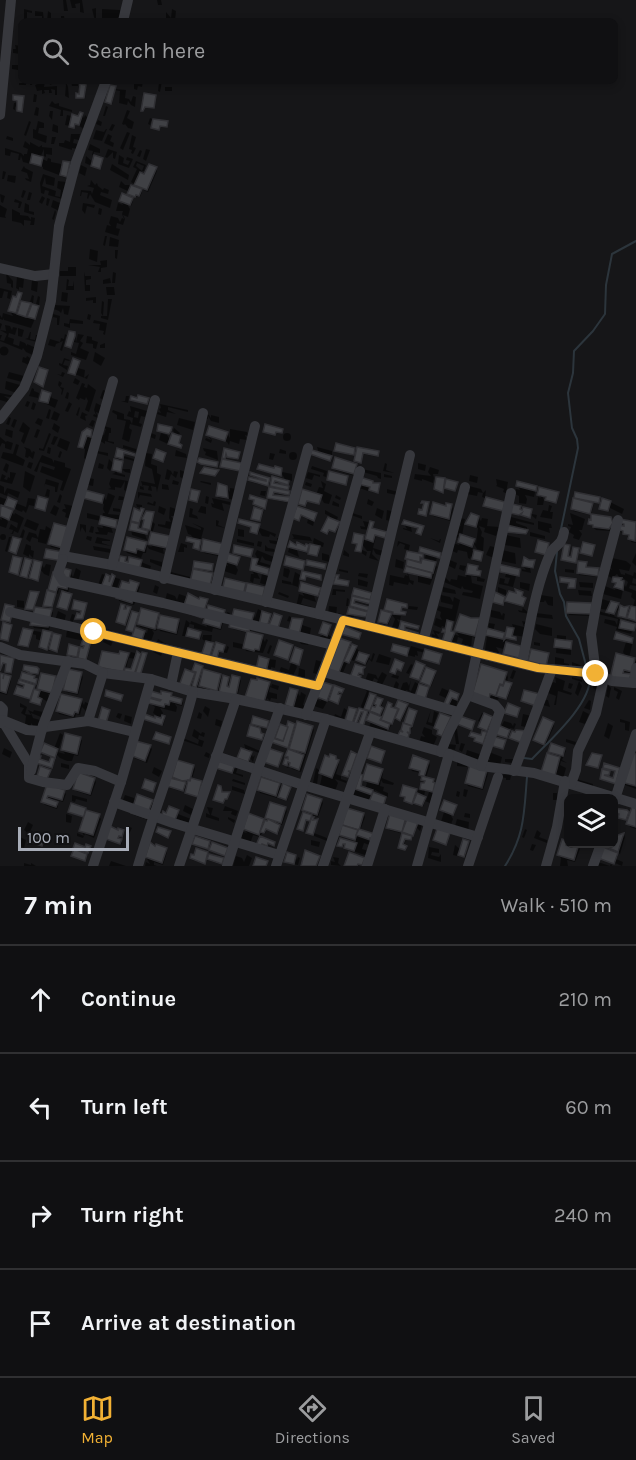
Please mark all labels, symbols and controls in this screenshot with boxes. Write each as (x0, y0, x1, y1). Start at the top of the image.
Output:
search box (18, 18, 618, 84)
icon: search (39, 35, 72, 68)
text: Search here (87, 38, 205, 64)
route start (80, 618, 106, 644)
route end (582, 660, 608, 686)
map controls (564, 794, 618, 848)
button: layers (564, 794, 618, 848)
scale bar (18, 824, 129, 852)
text: 100 m (27, 828, 70, 847)
text: 7 min (24, 890, 93, 921)
text: Walk · 510 m (501, 894, 612, 917)
icon: ahead (24, 983, 57, 1016)
text: Continue (81, 986, 176, 1012)
text: 210 m (558, 988, 612, 1011)
icon: left (24, 1091, 57, 1124)
text: Turn left (81, 1094, 168, 1120)
text: 60 m (565, 1096, 612, 1119)
icon: right (24, 1199, 57, 1232)
text: Turn right (81, 1202, 184, 1228)
text: 240 m (554, 1204, 612, 1227)
icon: arrive (24, 1307, 57, 1340)
text: Arrive at destination (81, 1310, 296, 1336)
tab: Map (81, 1392, 114, 1447)
tab: Directions (275, 1392, 350, 1447)
tab: Saved (511, 1392, 555, 1447)

